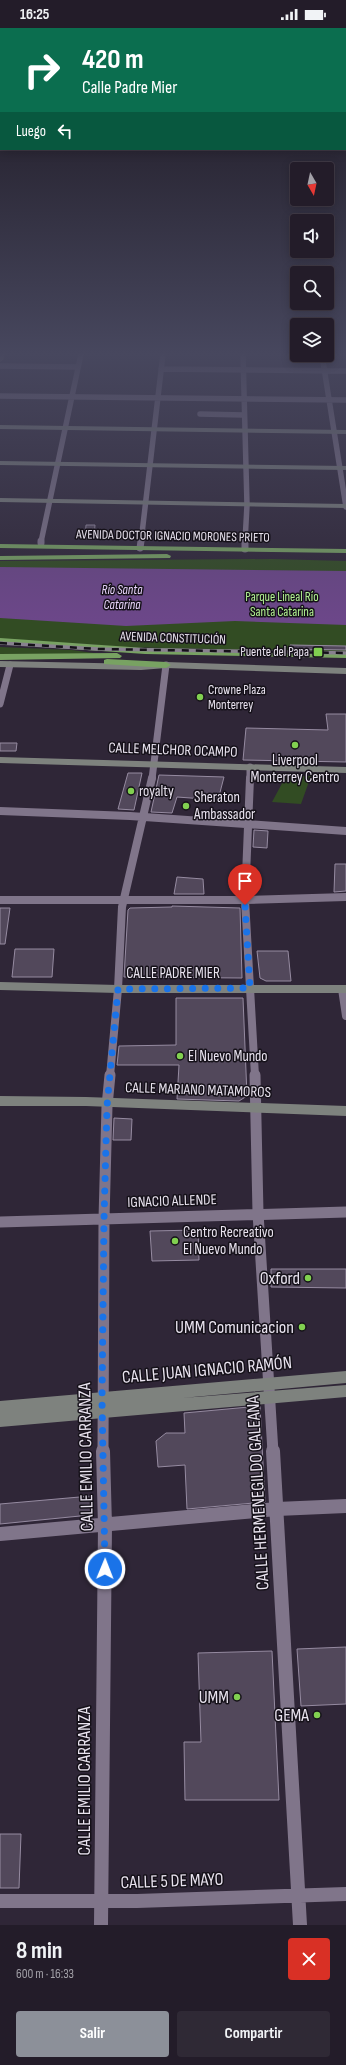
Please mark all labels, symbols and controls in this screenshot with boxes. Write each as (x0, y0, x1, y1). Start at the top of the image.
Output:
text: 16:25 (20, 5, 49, 24)
text: 420 m (82, 43, 144, 76)
icon: right (16, 44, 68, 96)
text: Calle Padre Mier (82, 77, 177, 98)
icon: left (54, 120, 76, 142)
text: Luego (16, 122, 46, 141)
north arrow (290, 162, 334, 206)
map controls (290, 162, 334, 362)
button: sound (290, 214, 334, 258)
button: search (290, 266, 334, 310)
button: layers (290, 318, 334, 362)
street label: AVENIDA DOCTOR IGNACIO MORONES PRIETO (75, 526, 270, 546)
water label: Río Santa Catarina (102, 582, 143, 613)
park label: Parque Lineal Río Santa Catarina (245, 589, 319, 620)
street label: AVENIDA CONSTITUCIÓN (119, 628, 226, 648)
place label: Puente del Papa (240, 644, 309, 660)
marker: Puente del Papa (312, 646, 324, 658)
place label: Crowne Plaza Monterrey (208, 682, 266, 713)
marker: Crowne Plaza Monterrey (195, 692, 205, 702)
street label: CALLE MELCHOR OCAMPO (108, 738, 238, 762)
marker: Liverpool Monterrey Centro (290, 740, 300, 750)
place label: Liverpool Monterrey Centro (250, 751, 340, 787)
place label: royalty (139, 782, 174, 801)
marker: royalty (126, 786, 136, 796)
place label: Sheraton Ambassador (193, 788, 256, 824)
marker: Sheraton Ambassador (181, 801, 191, 811)
pin (228, 864, 262, 905)
icon: arrive (234, 870, 256, 892)
street label: CALLE PADRE MIER (126, 964, 220, 983)
place label: El Nuevo Mundo (188, 1047, 268, 1066)
marker: El Nuevo Mundo (175, 1051, 185, 1061)
street label: CALLE MARIANO MATAMOROS (125, 1078, 271, 1102)
street label: IGNACIO ALLENDE (127, 1190, 217, 1212)
place label: Centro Recreativo El Nuevo Mundo (183, 1223, 274, 1259)
marker: Centro Recreativo El Nuevo Mundo (170, 1236, 180, 1246)
place label: Oxford (260, 1268, 300, 1289)
marker: Oxford (303, 1273, 313, 1283)
place label: UMM Comunicacion (175, 1317, 294, 1338)
marker: UMM Comunicacion (297, 1322, 307, 1332)
street label: CALLE JUAN IGNACIO RAMÓN (121, 1352, 293, 1388)
street label: CALLE EMILIO CARRANZA (74, 1382, 98, 1532)
street label: CALLE HERMENEGILDO GALEANA (242, 1395, 274, 1591)
position arrow (84, 1548, 126, 1590)
place label: UMM (199, 1687, 229, 1708)
marker: UMM (232, 1692, 242, 1702)
place label: GEMA (274, 1705, 309, 1726)
street label: CALLE EMILIO CARRANZA (74, 1706, 95, 1855)
marker: GEMA (312, 1710, 322, 1720)
street label: CALLE 5 DE MAYO (120, 1869, 224, 1893)
text: 8 min (16, 1936, 63, 1965)
button: close (288, 1938, 330, 1980)
text: 600 m · 16:33 (16, 1966, 74, 1982)
button: Salir (16, 2011, 169, 2057)
button: Compartir (177, 2011, 330, 2057)

